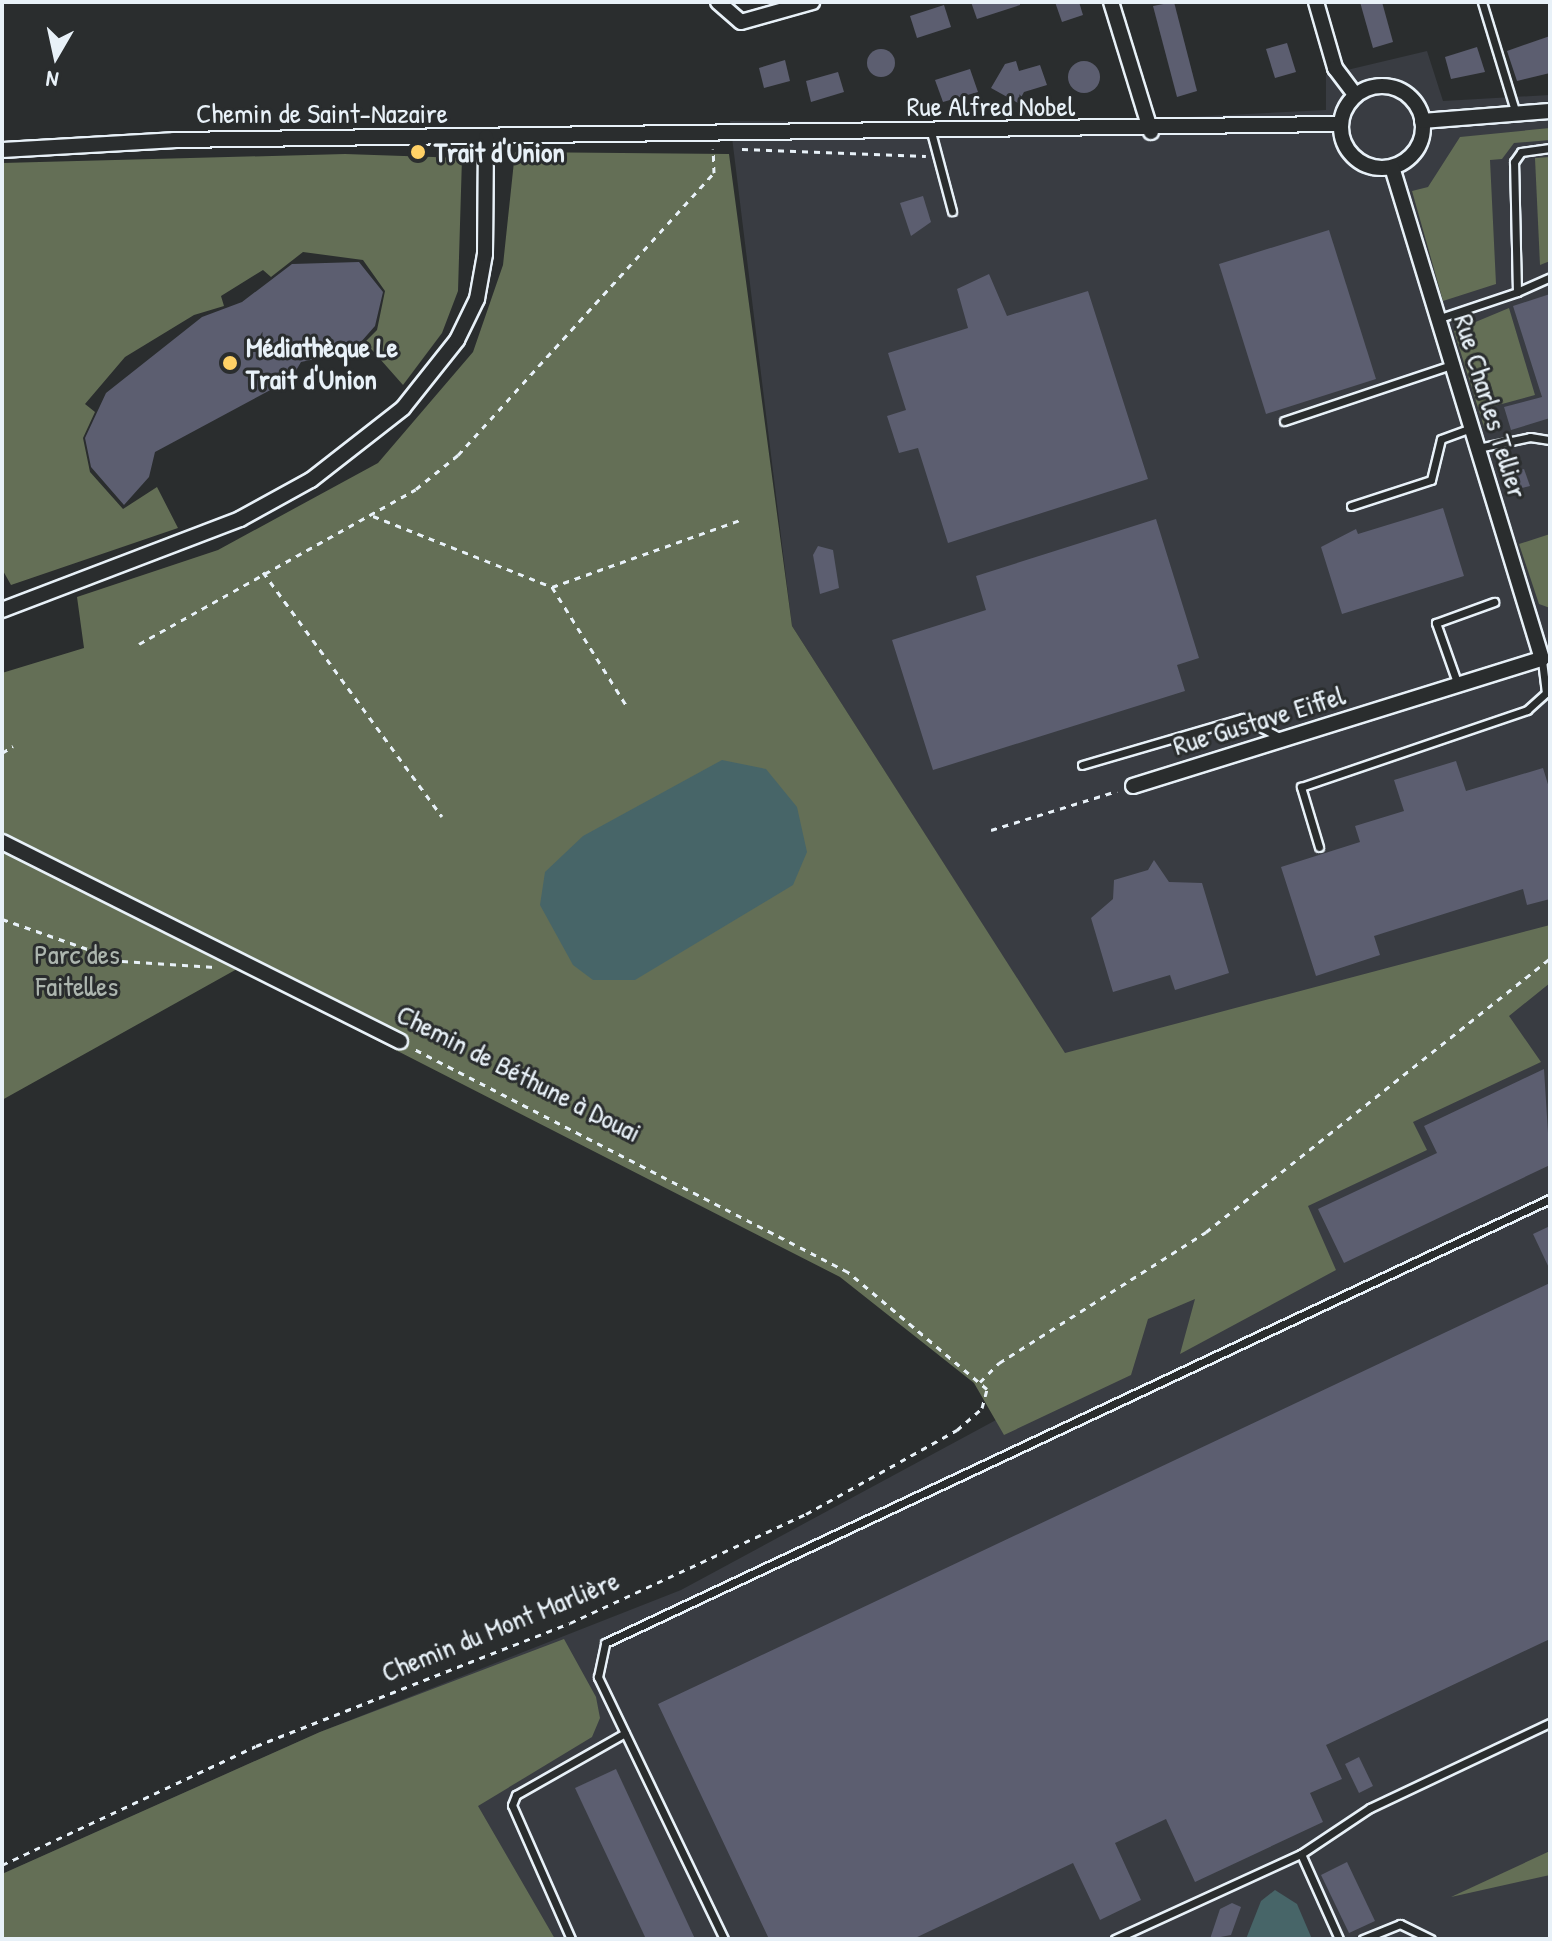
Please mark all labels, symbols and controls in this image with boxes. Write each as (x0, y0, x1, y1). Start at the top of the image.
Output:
north arrow (16, 16, 96, 96)
text: N (44, 64, 60, 95)
street label: Rue Alfred Nobel (907, 89, 1075, 123)
street label: Chemin de Saint-Nazaire (196, 96, 448, 130)
place label: Trait d'Union (434, 135, 565, 169)
marker: Trait d'Union (409, 143, 427, 161)
street label: Rue Charles Tellier (1447, 310, 1535, 502)
place label: Médiathèque Le Trait d'Union (246, 330, 398, 396)
marker: Médiathèque Le Trait d'Union (221, 354, 239, 372)
street label: Rue Gustave Eiffel (1169, 678, 1349, 762)
park label: Parc des Faitelles (34, 937, 120, 1003)
street label: Chemin de Béthune à Douai (391, 997, 647, 1149)
street label: Chemin du Mont Marlière (376, 1563, 624, 1689)

